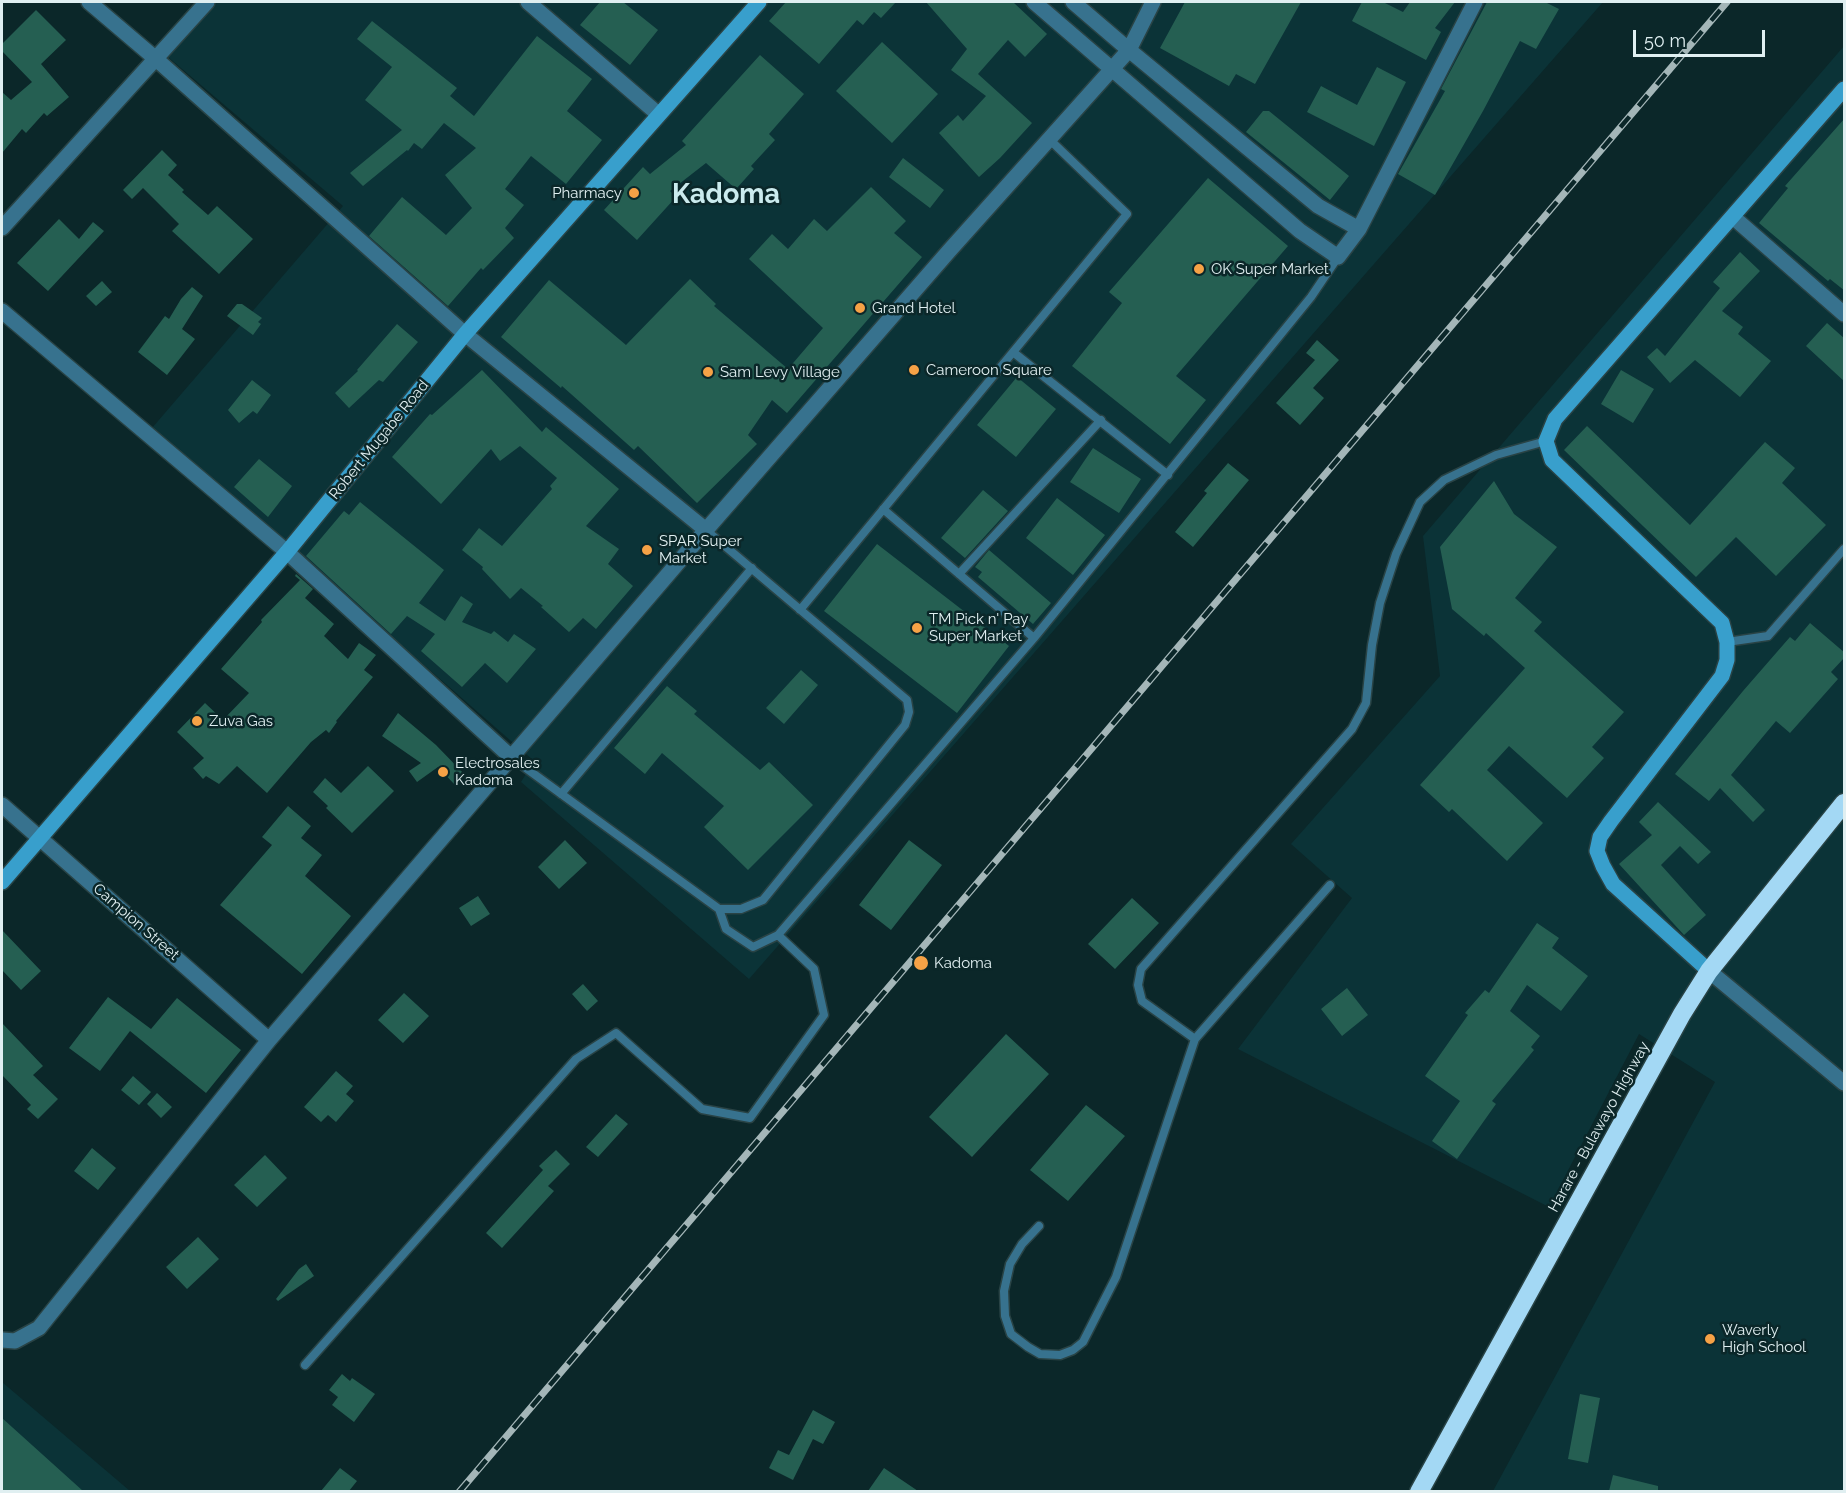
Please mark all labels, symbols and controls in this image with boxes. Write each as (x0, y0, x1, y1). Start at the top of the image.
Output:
scale bar (1636, 18, 1768, 56)
text: 50 m (1644, 30, 1686, 51)
district label: Kadoma (672, 179, 780, 211)
place label: Pharmacy (552, 184, 622, 202)
marker: Pharmacy (627, 186, 641, 200)
place label: OK Super Market (1211, 260, 1329, 278)
marker: OK Super Market (1192, 262, 1206, 276)
place label: Grand Hotel (872, 299, 956, 317)
marker: Grand Hotel (853, 301, 867, 315)
place label: Cameroon Square (926, 361, 1052, 379)
place label: Sam Levy Village (720, 363, 840, 381)
marker: Cameroon Square (907, 363, 921, 377)
marker: Sam Levy Village (701, 365, 715, 379)
street label: Robert Mugabe Road (325, 377, 433, 503)
place label: SPAR Super Market (659, 532, 742, 567)
marker: SPAR Super Market (640, 543, 654, 557)
place label: TM Pick n' Pay Super Market (929, 610, 1028, 645)
marker: TM Pick n' Pay Super Market (910, 621, 924, 635)
place label: Zuva Gas (209, 712, 273, 730)
marker: Zuva Gas (190, 714, 204, 728)
place label: Electrosales Kadoma (455, 754, 540, 789)
marker: Electrosales Kadoma (436, 765, 450, 779)
street label: Campion Street (89, 880, 183, 964)
marker: Kadoma (912, 954, 930, 972)
place label: Kadoma (934, 954, 992, 972)
street label: Harare - Bulawayo Highway (1545, 1039, 1653, 1215)
place label: Waverly High School (1722, 1321, 1806, 1356)
marker: Waverly High School (1703, 1332, 1717, 1346)

